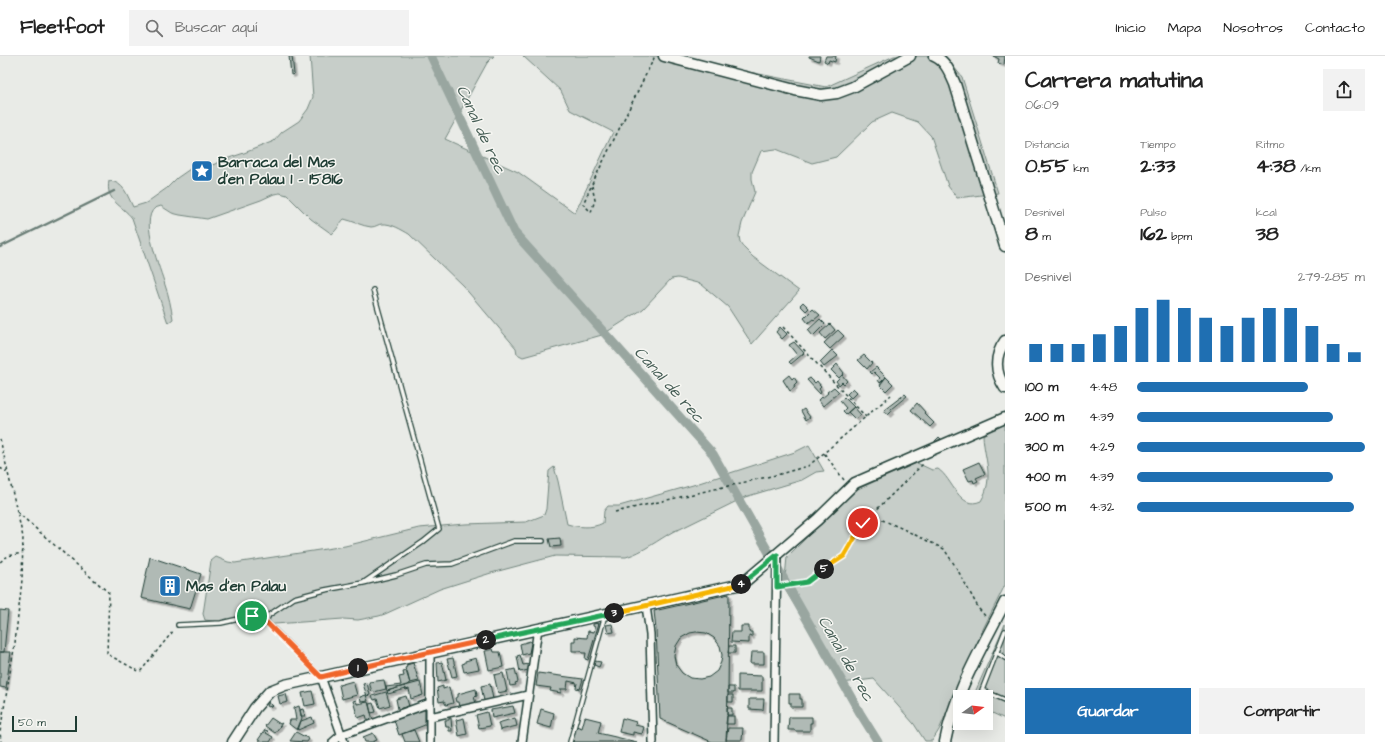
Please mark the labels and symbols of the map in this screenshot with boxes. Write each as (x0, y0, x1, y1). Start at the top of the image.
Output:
water label: Canal de rec (451, 82, 512, 178)
place label: Barraca del Mas d'en Palau 1 - 15816 (217, 152, 343, 190)
place icon: Barraca del Mas d'en Palau 1 - 15816 (189, 158, 215, 184)
water label: Canal de rec (629, 342, 710, 428)
pin (846, 506, 880, 540)
pin: 5 (814, 559, 834, 579)
building icon: Mas d'en Palau (157, 573, 183, 599)
pin: 4 (731, 574, 751, 594)
place label: Mas d'en Palau (186, 576, 287, 597)
pin (235, 599, 269, 633)
pin: 3 (604, 603, 624, 623)
water label: Canal de rec (813, 612, 880, 706)
pin: 2 (476, 630, 496, 650)
pin: 1 (348, 658, 368, 678)
north arrow (953, 690, 993, 730)
scale bar (12, 714, 77, 733)

